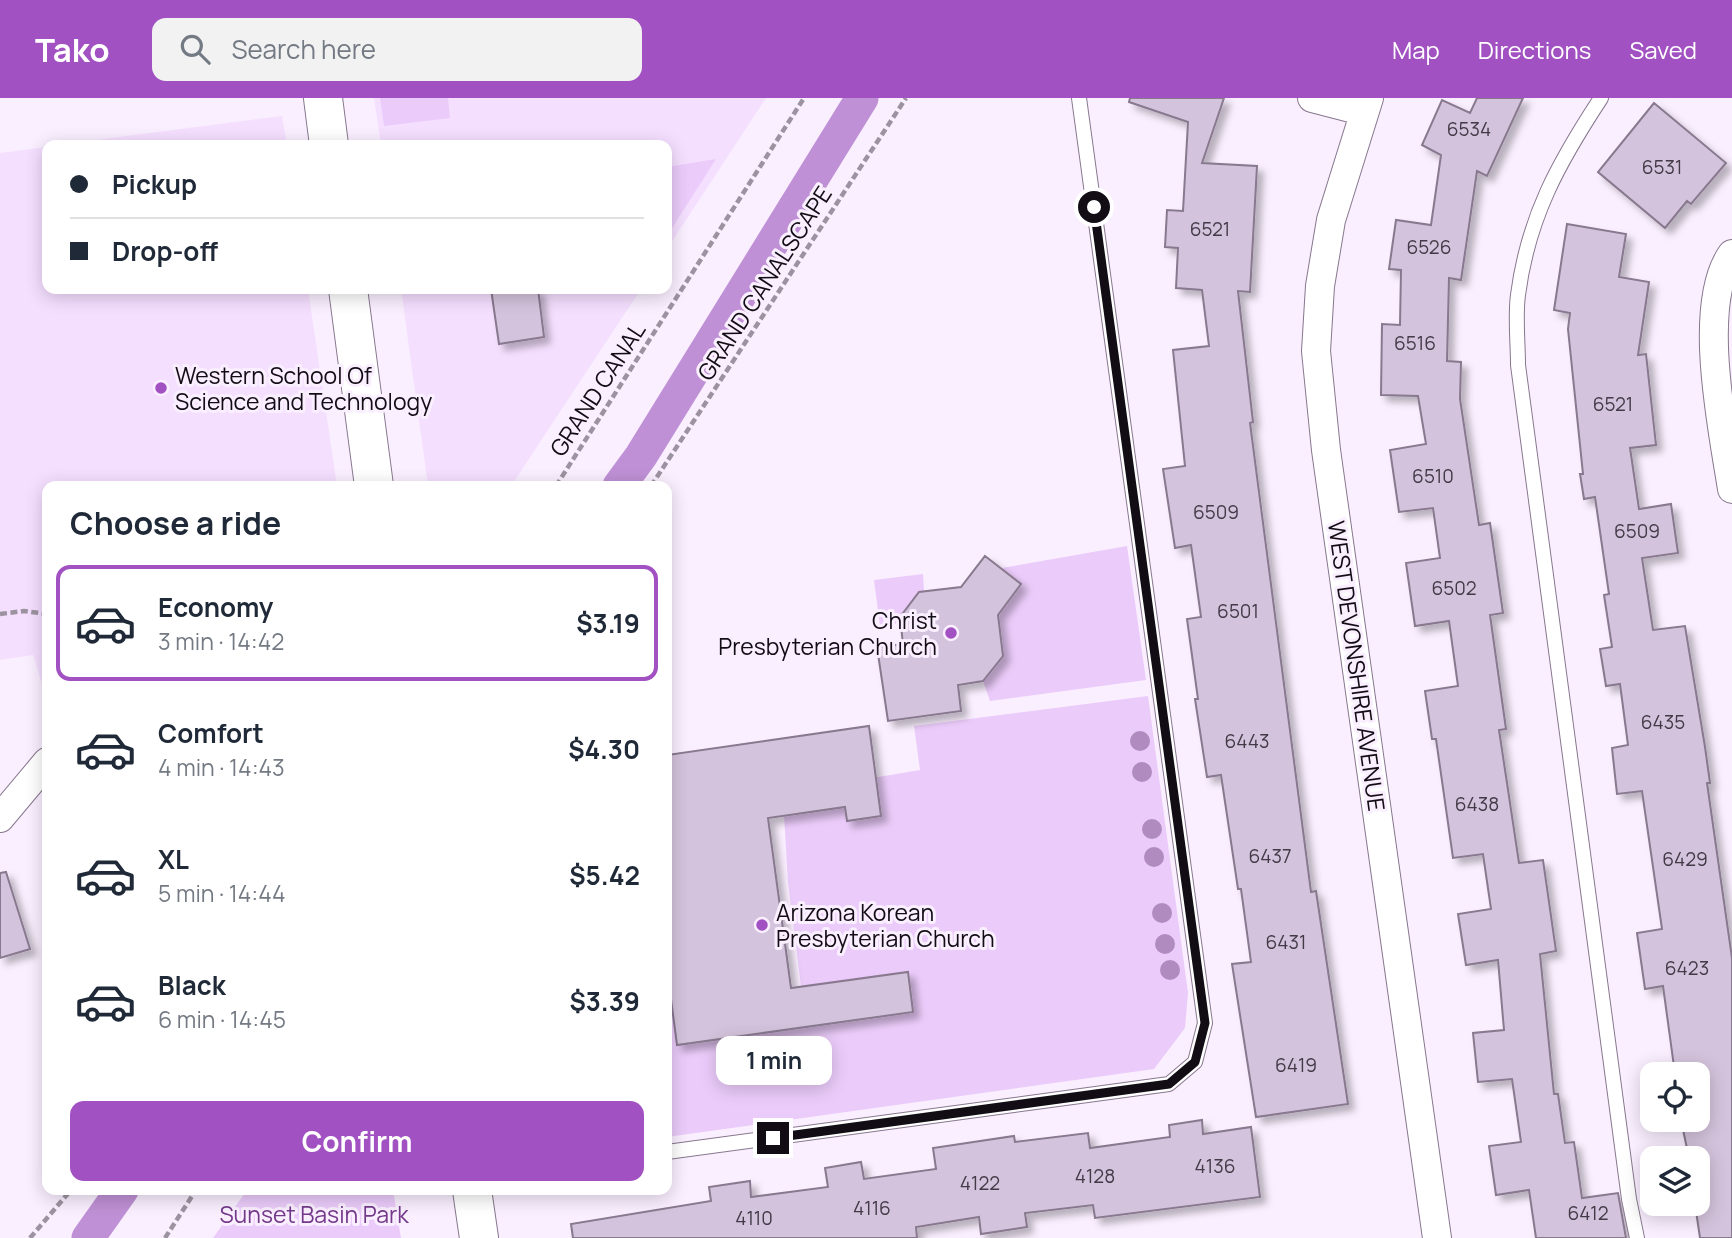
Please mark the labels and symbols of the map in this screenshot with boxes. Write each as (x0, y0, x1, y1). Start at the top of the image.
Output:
house number: 6534 (1447, 116, 1491, 142)
house number: 6531 (1642, 154, 1682, 180)
street label: GRAND CANALSCAPE (689, 180, 839, 386)
route start (1078, 191, 1110, 223)
house number: 6521 (1190, 216, 1230, 242)
house number: 6526 (1407, 234, 1451, 260)
street label: GRAND CANAL (542, 316, 652, 462)
house number: 6516 (1394, 330, 1436, 356)
place label: Western School Of Science and Technology (175, 359, 432, 417)
marker: Western School Of Science and Technology (153, 380, 169, 396)
house number: 6521 (1593, 391, 1633, 417)
house number: 6510 (1412, 463, 1454, 489)
house number: 6509 (1193, 499, 1239, 525)
house number: 6509 (1614, 518, 1660, 544)
street label: WEST DEVONSHIRE AVENUE (1321, 519, 1393, 813)
house number: 6502 (1431, 575, 1477, 601)
house number: 6501 (1217, 598, 1259, 624)
place label: Christ Presbyterian Church (718, 604, 937, 662)
marker: Christ Presbyterian Church (943, 625, 959, 641)
house number: 6435 (1641, 709, 1685, 735)
house number: 6443 (1225, 728, 1269, 754)
house number: 6438 (1455, 791, 1499, 817)
house number: 6437 (1248, 843, 1292, 869)
house number: 6429 (1662, 846, 1708, 872)
place label: Arizona Korean Presbyterian Church (776, 896, 995, 954)
marker: Arizona Korean Presbyterian Church (754, 917, 770, 933)
house number: 6431 (1266, 929, 1306, 955)
house number: 6423 (1665, 955, 1709, 981)
callout: 1 min (715, 1037, 831, 1086)
house number: 6419 (1275, 1052, 1317, 1078)
route end (757, 1122, 789, 1154)
house number: 4136 (1195, 1153, 1235, 1179)
house number: 4128 (1075, 1163, 1115, 1189)
house number: 4122 (960, 1170, 1000, 1196)
house number: 4116 (853, 1195, 891, 1221)
park label: Sunset Basin Park (219, 1198, 409, 1230)
house number: 6412 (1567, 1200, 1609, 1226)
house number: 4110 (735, 1205, 773, 1231)

